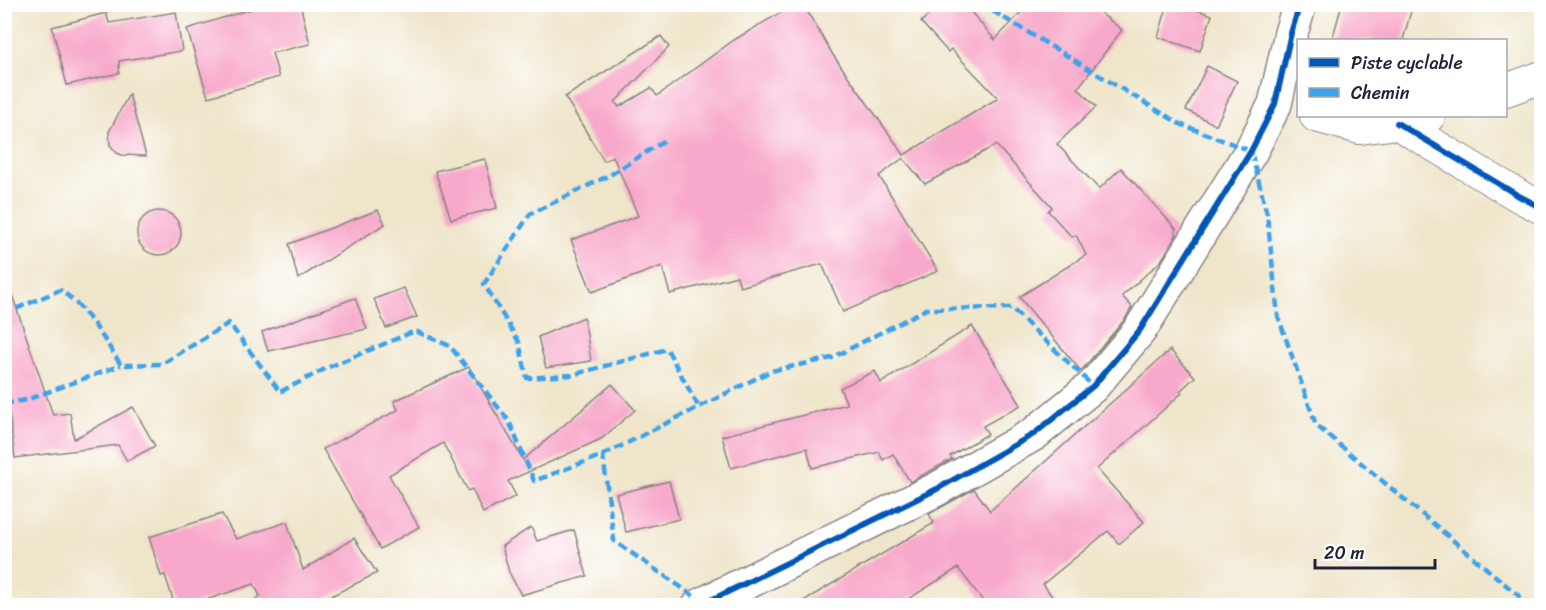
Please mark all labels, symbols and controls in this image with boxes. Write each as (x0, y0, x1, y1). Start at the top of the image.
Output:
legend (1297, 39, 1507, 117)
text: Piste cyclable (1351, 47, 1463, 79)
text: Chemin (1351, 77, 1410, 109)
scale bar (1315, 532, 1435, 570)
text: 20 m (1324, 537, 1364, 569)

